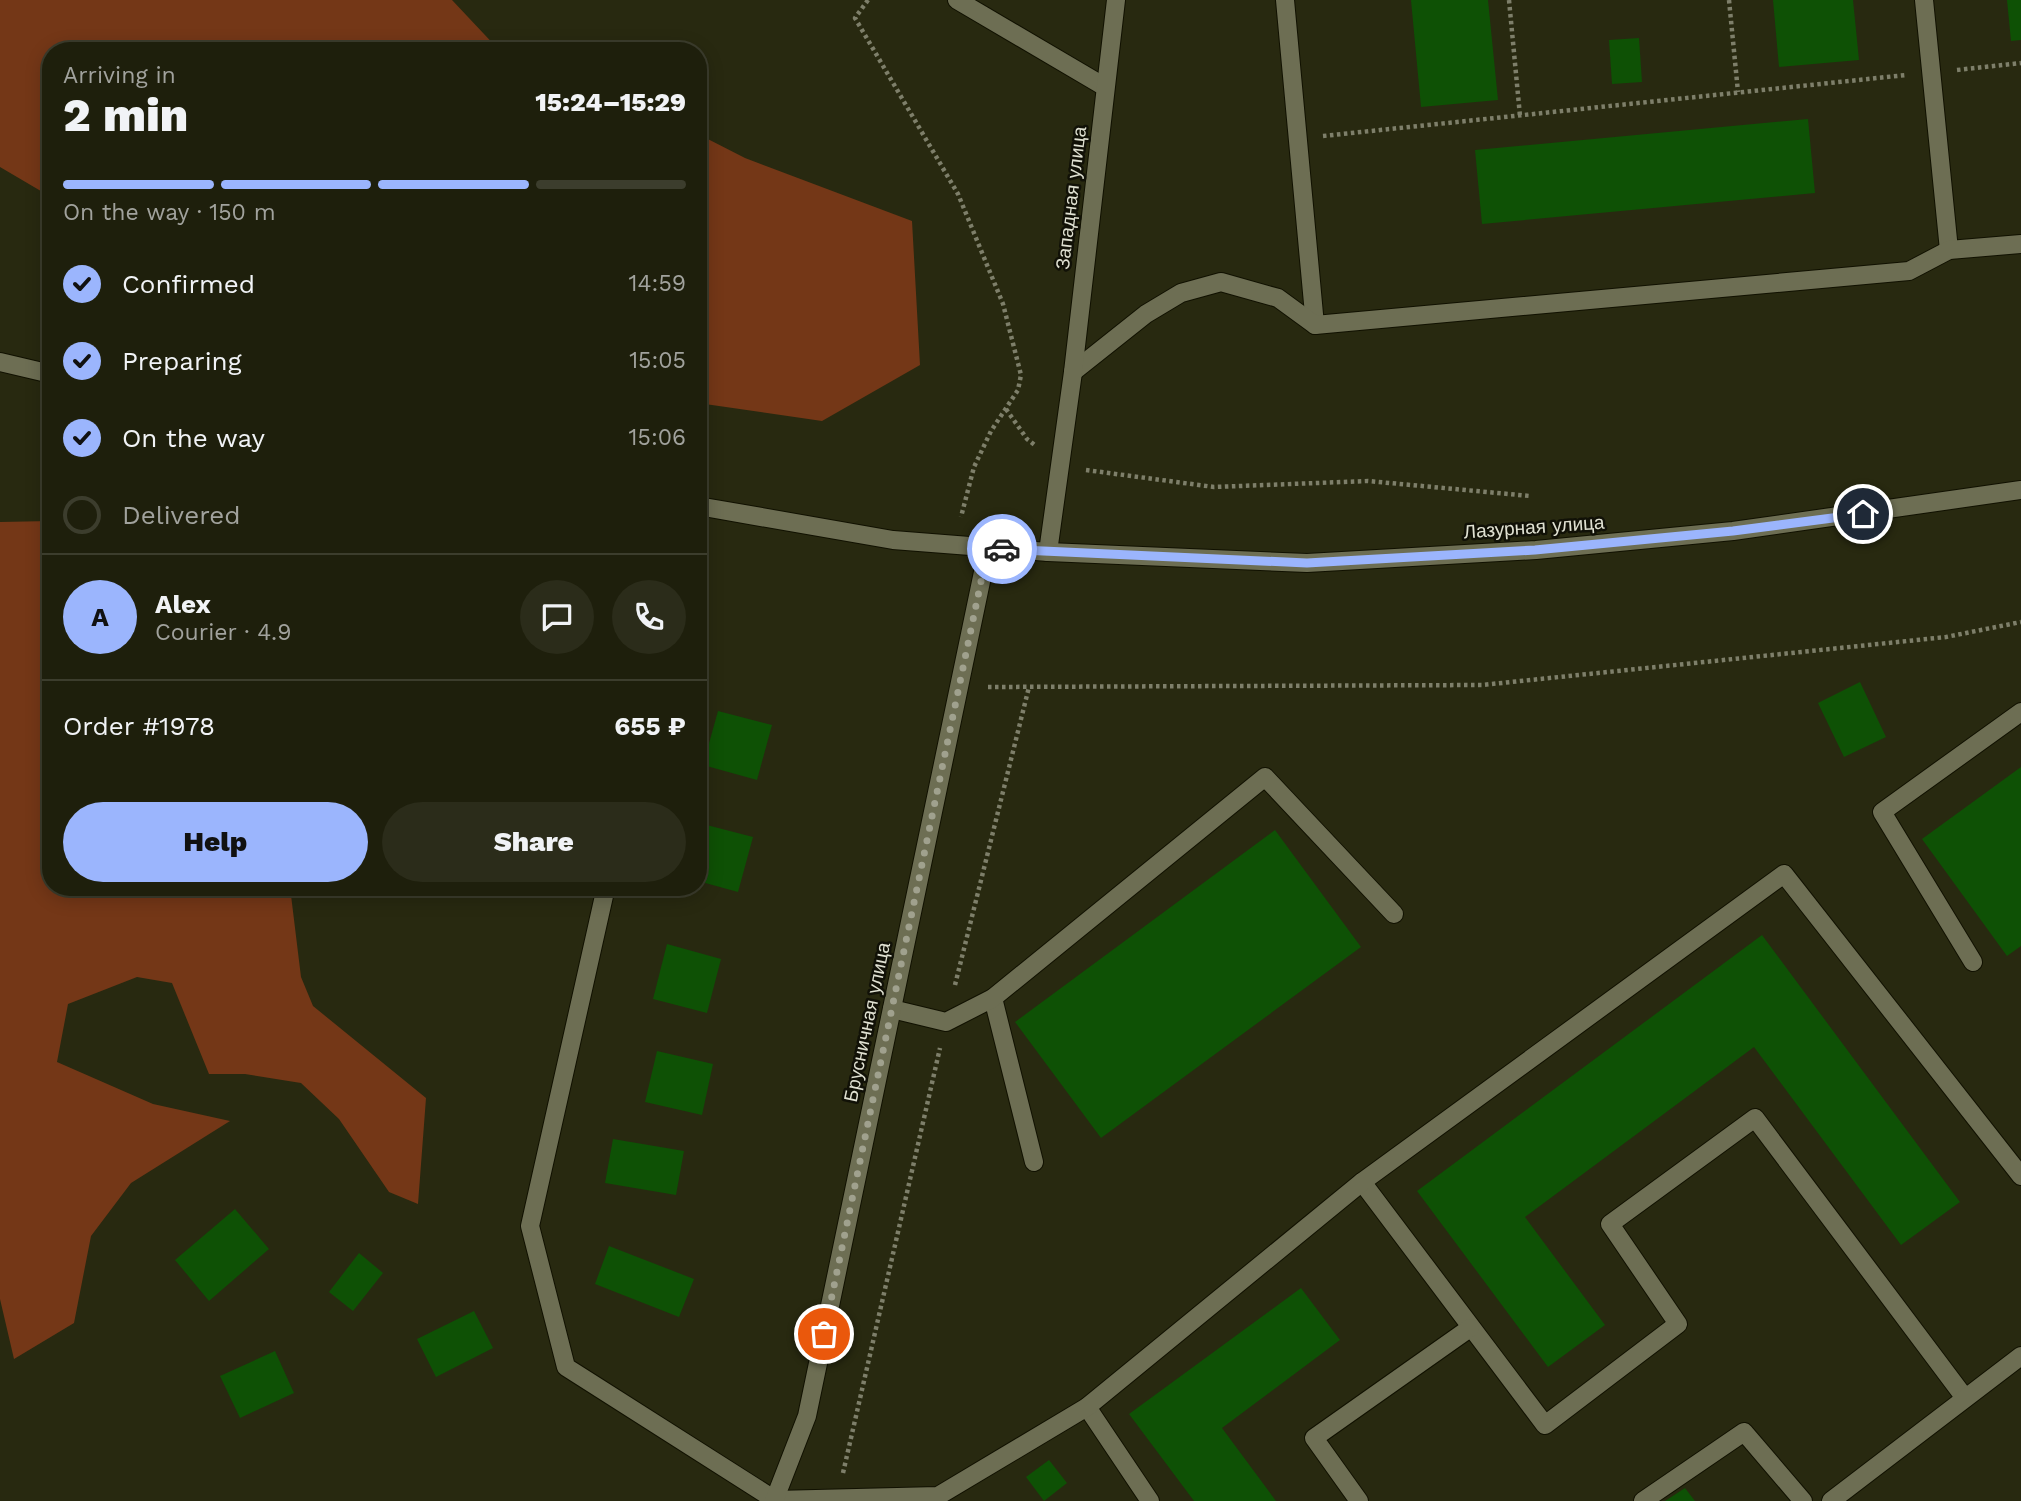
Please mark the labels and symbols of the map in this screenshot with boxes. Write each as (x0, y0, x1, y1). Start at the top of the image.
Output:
street label: Западная улица (1051, 125, 1091, 271)
pin (1833, 484, 1893, 544)
street label: Лазурная улица (1463, 511, 1606, 543)
courier (967, 514, 1037, 584)
street label: Брусничная улица (839, 940, 895, 1104)
pin (794, 1304, 854, 1364)

